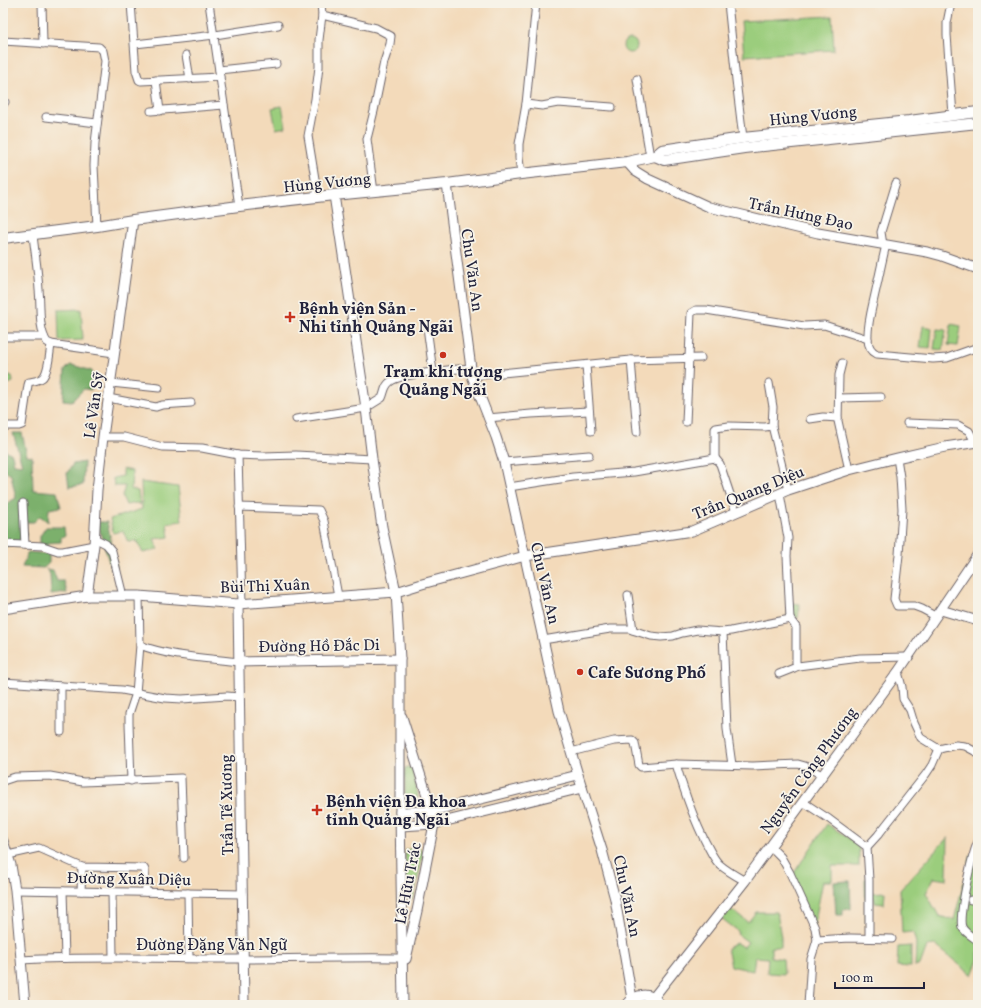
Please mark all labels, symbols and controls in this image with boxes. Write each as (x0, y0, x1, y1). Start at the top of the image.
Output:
street label: Hùng Vương (768, 101, 858, 133)
street label: Hùng Vương (282, 168, 372, 200)
street label: Trần Hưng Đạo (746, 193, 855, 237)
street label: Chu Văn An (454, 227, 488, 313)
place label: Bệnh viện Sản - Nhi tỉnh Quảng Ngãi (299, 299, 454, 339)
marker: Bệnh viện Sản - Nhi tỉnh Quảng Ngãi (284, 311, 296, 323)
marker: Trạm khí tượng Quảng Ngãi (438, 350, 448, 360)
place label: Trạm khí tượng Quảng Ngãi (383, 362, 503, 402)
street label: Lê Văn Sỹ (79, 370, 111, 440)
street label: Trần Quang Diệu (690, 461, 808, 526)
street label: Chu Văn An (524, 540, 564, 627)
street label: Bùi Thị Xuân (220, 574, 310, 600)
street label: Đường Hồ Đắc Di (258, 635, 380, 659)
place label: Cafe Sương Phố (588, 663, 707, 685)
marker: Cafe Sương Phố (575, 667, 585, 677)
street label: Nguyễn Công Phương (756, 703, 863, 839)
street label: Trần Tế Xương (216, 754, 240, 856)
place label: Bệnh viện Đa khoa tỉnh Quảng Ngãi (326, 792, 467, 832)
marker: Bệnh viện Đa khoa tỉnh Quảng Ngãi (311, 804, 323, 816)
street label: Lê Hữu Trác (390, 840, 428, 926)
street label: Chu Văn An (607, 853, 645, 940)
street label: Đường Xuân Diệu (67, 868, 191, 892)
street label: Đường Đặng Văn Ngữ (136, 935, 288, 957)
scale bar (835, 964, 924, 990)
text: 100 m (841, 971, 874, 987)

